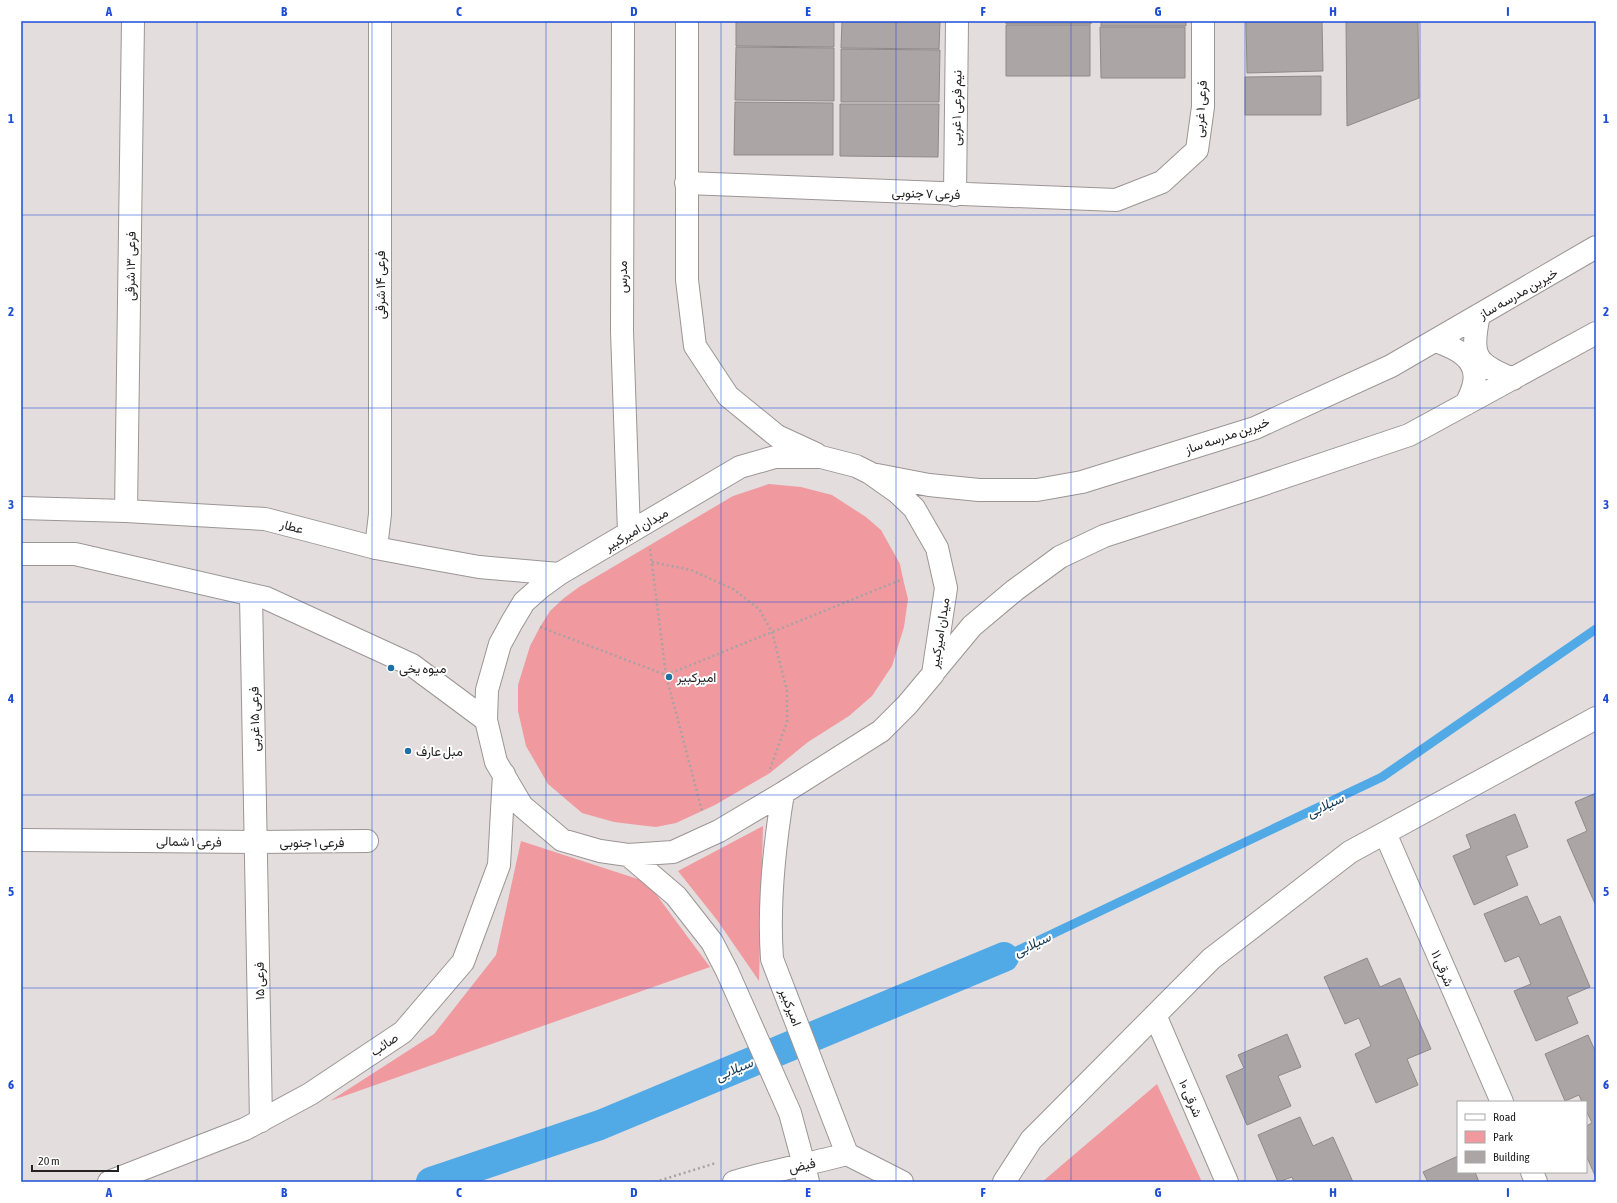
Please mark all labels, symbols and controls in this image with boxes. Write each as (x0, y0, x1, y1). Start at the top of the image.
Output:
text: A (105, 4, 113, 19)
text: B (281, 4, 288, 19)
text: C (456, 4, 462, 19)
text: D (630, 4, 638, 19)
text: E (805, 4, 811, 19)
text: F (980, 4, 986, 19)
text: G (1155, 4, 1162, 19)
text: H (1329, 4, 1337, 19)
text: I (1506, 4, 1510, 19)
street label: نیم فرعی ۱ غربی (948, 70, 966, 146)
street label: فرعی ۱ غربی (1191, 80, 1211, 138)
text: 1 (8, 111, 14, 126)
text: 1 (1603, 111, 1609, 126)
street label: فرعی ۷ جنوبی (891, 185, 961, 203)
street label: فرعی ۱۳ شرقی (122, 231, 140, 301)
street label: فرعی ۱۴ شرقی (373, 251, 389, 319)
street label: مدرس (615, 261, 631, 293)
street label: خیرین مدرسه ساز (1475, 265, 1561, 323)
text: 2 (8, 304, 14, 319)
text: 2 (1603, 304, 1609, 319)
street label: خیرین مدرسه ساز (1182, 414, 1272, 458)
text: 3 (8, 497, 14, 512)
text: 3 (1603, 497, 1609, 512)
street label: میدان امیرکبیر (601, 505, 671, 556)
street label: عطار (277, 516, 305, 538)
street label: میدان امیرکبیر (926, 597, 953, 671)
place label: میوه یخی (399, 661, 446, 677)
marker: میوه یخی (386, 663, 396, 673)
place label: امیرکبیر (676, 670, 716, 686)
marker: امیرکبیر (664, 672, 674, 682)
street label: فرعی ۱۵ غربی (246, 686, 264, 752)
text: 4 (7, 691, 14, 706)
text: 4 (1602, 691, 1609, 706)
place label: مبل عارف (416, 744, 463, 760)
marker: مبل عارف (403, 746, 413, 756)
water label: سیلابی (1304, 789, 1347, 821)
street label: فرعی ۱ شمالی (156, 833, 222, 851)
street label: فرعی ۱ جنوبی (280, 835, 344, 851)
text: 5 (8, 884, 14, 899)
text: 5 (1603, 884, 1609, 899)
water label: سیلابی (1011, 928, 1054, 960)
street label: ۱۱ شرقی (1427, 948, 1457, 989)
street label: فرعی ۱۵ (252, 962, 268, 1000)
street label: امیرکبیر (775, 985, 805, 1029)
street label: صائب (368, 1030, 401, 1059)
water label: سیلابی (713, 1054, 756, 1085)
text: 6 (8, 1077, 14, 1092)
street label: ۱۰ شرقی (1175, 1077, 1205, 1120)
text: 6 (1603, 1077, 1609, 1092)
legend (1457, 1101, 1587, 1173)
text: Road (1493, 1110, 1516, 1124)
text: Park (1493, 1130, 1514, 1144)
scale bar (32, 1147, 118, 1173)
text: Building (1493, 1150, 1531, 1164)
text: 20 m (38, 1154, 60, 1168)
street label: فیض (787, 1155, 817, 1177)
text: A (105, 1185, 113, 1200)
text: B (281, 1185, 288, 1200)
text: C (456, 1185, 462, 1200)
text: D (630, 1185, 638, 1200)
text: E (805, 1185, 811, 1200)
text: F (980, 1185, 986, 1200)
text: G (1155, 1185, 1162, 1200)
text: H (1329, 1185, 1337, 1200)
text: I (1506, 1185, 1510, 1200)

